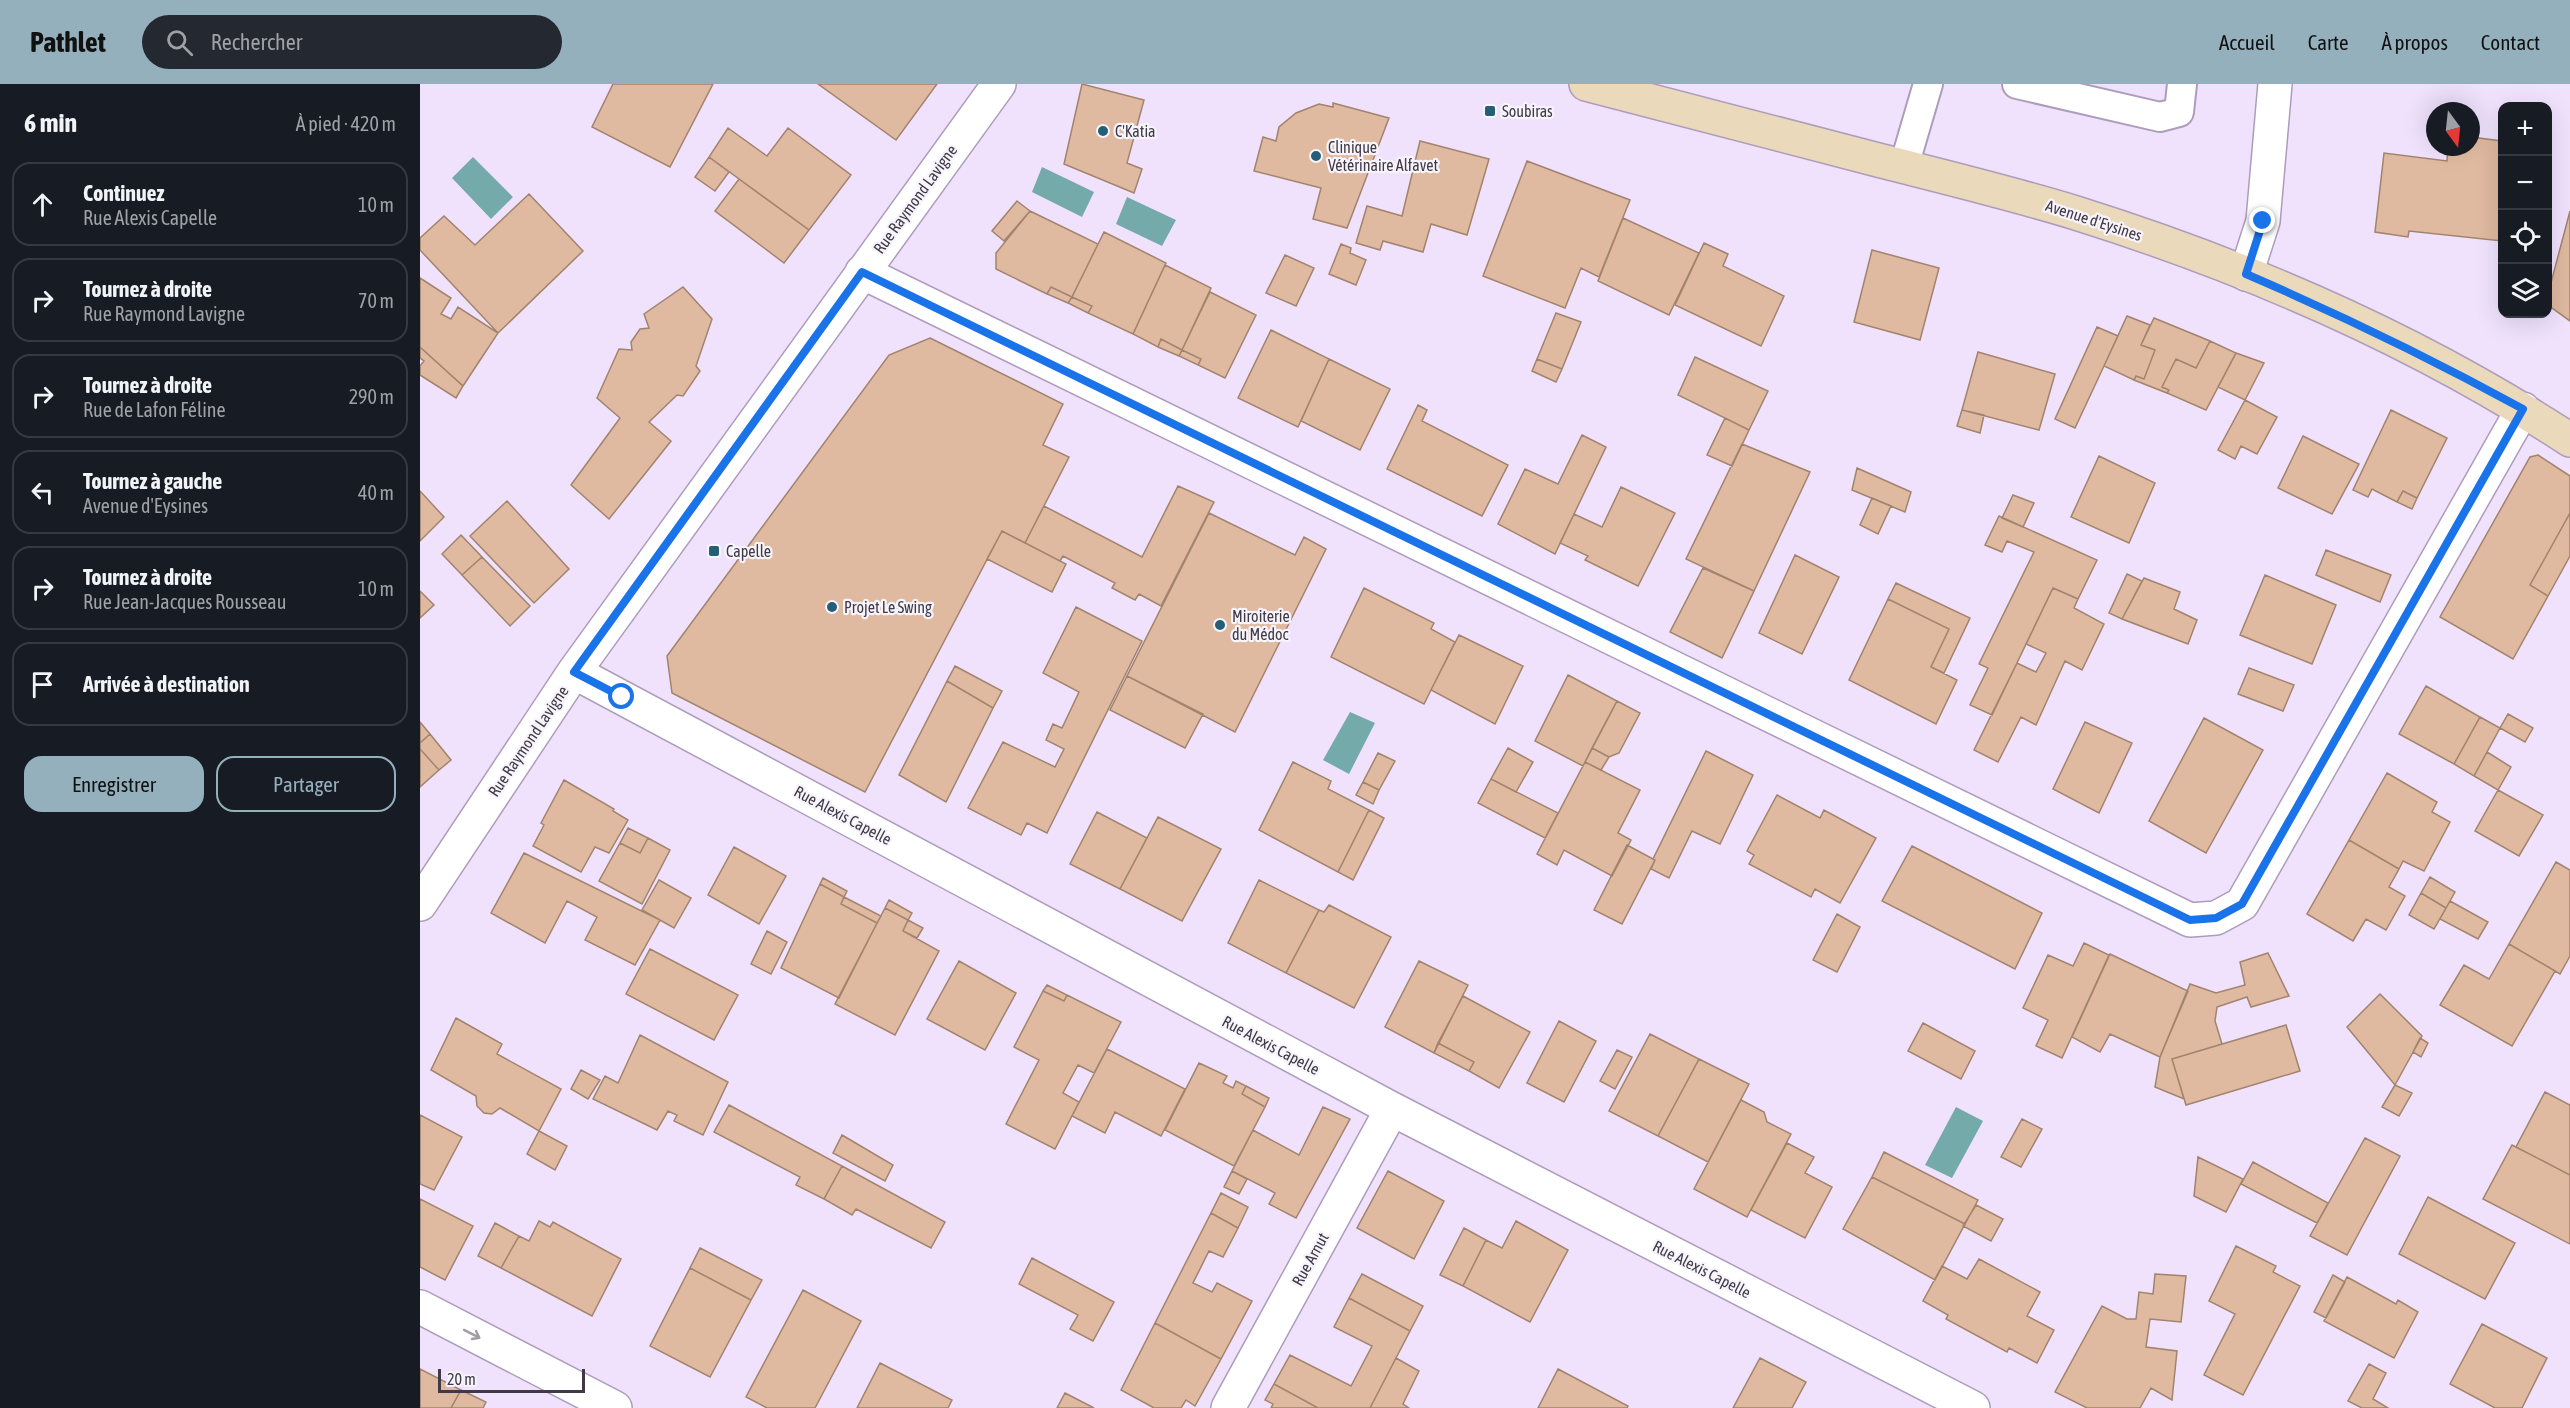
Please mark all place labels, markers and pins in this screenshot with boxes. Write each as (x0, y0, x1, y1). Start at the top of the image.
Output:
place label: Soubiras (1502, 102, 1553, 120)
marker: Soubiras (1483, 104, 1497, 118)
place label: C'Katia (1115, 122, 1156, 140)
marker: C'Katia (1096, 124, 1110, 138)
place label: Clinique Vétérinaire Alfavet (1328, 138, 1438, 174)
marker: Clinique Vétérinaire Alfavet (1309, 149, 1323, 163)
place label: Capelle (726, 542, 771, 561)
marker: Capelle (707, 544, 721, 558)
place label: Projet Le Swing (844, 598, 932, 617)
marker: Projet Le Swing (825, 600, 839, 614)
place label: Miroiterie du Médoc (1232, 607, 1290, 643)
marker: Miroiterie du Médoc (1213, 618, 1227, 632)

